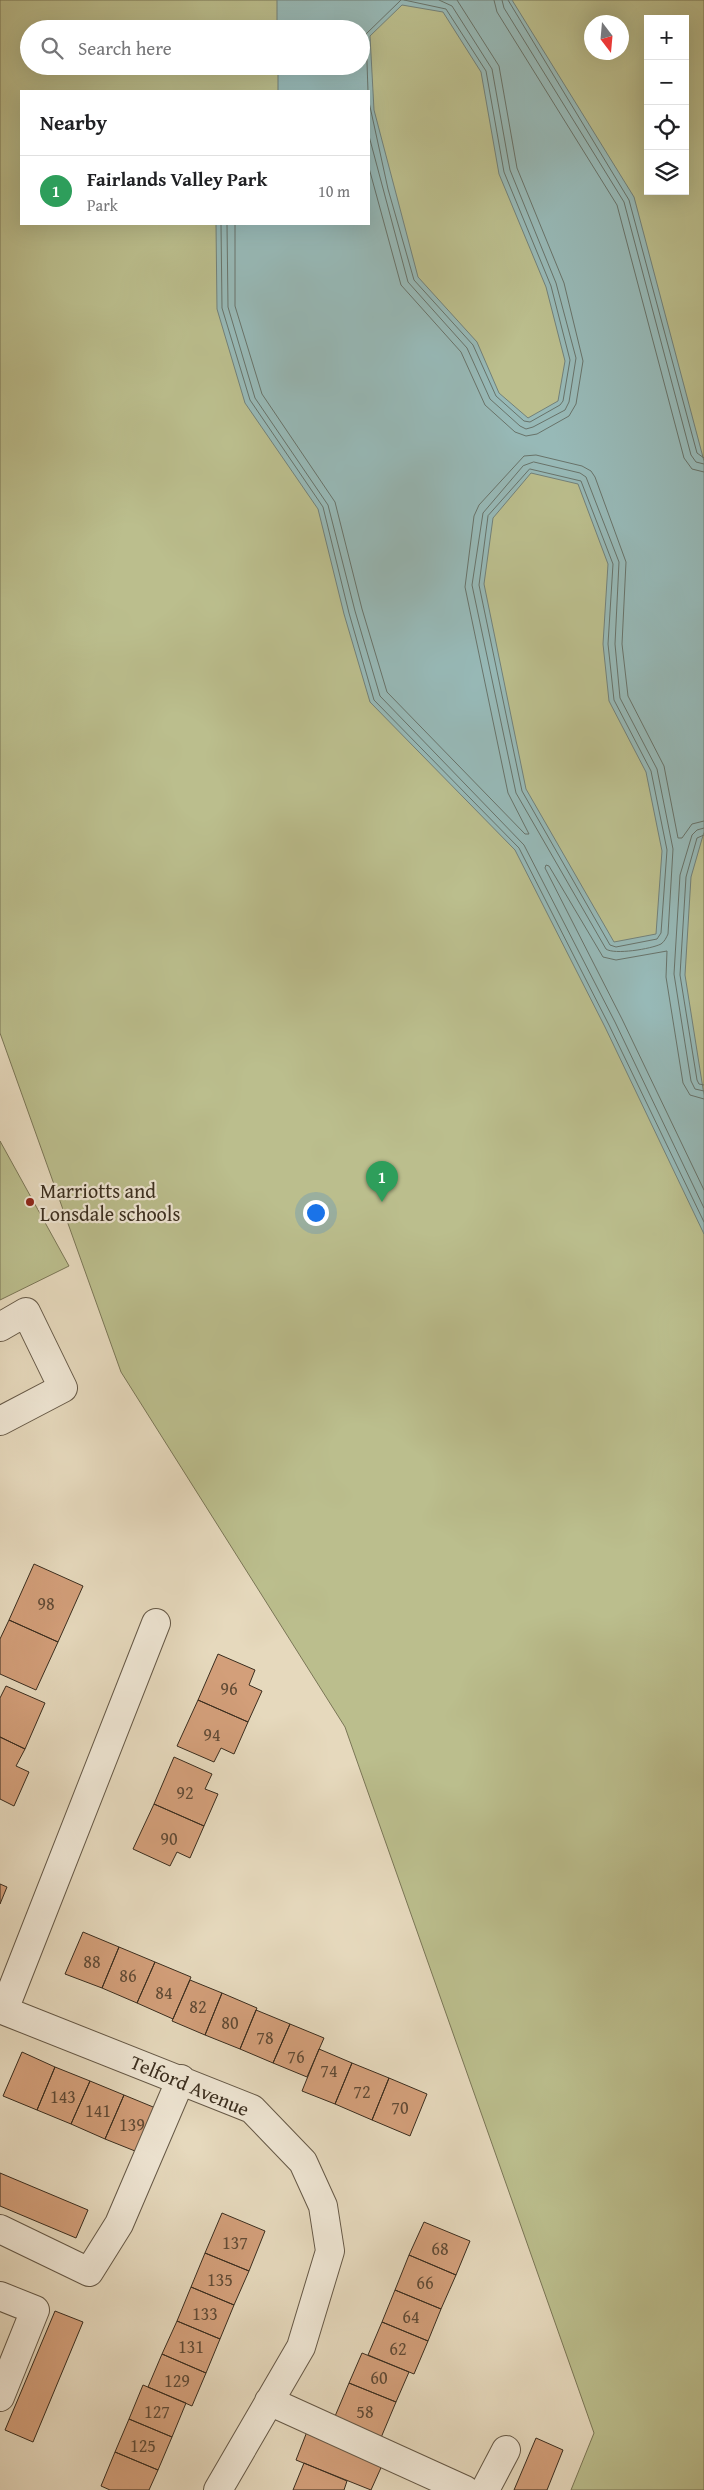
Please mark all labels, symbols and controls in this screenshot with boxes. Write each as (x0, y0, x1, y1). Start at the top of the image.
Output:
north arrow (584, 15, 629, 60)
map controls (644, 15, 689, 195)
button: + (644, 15, 689, 60)
search box (20, 20, 370, 75)
icon: search (38, 34, 66, 62)
text: Search here (78, 34, 172, 62)
button: − (644, 60, 689, 105)
button: locate (644, 105, 689, 150)
text: Nearby (40, 107, 107, 138)
button: layers (644, 150, 689, 195)
text: Fairlands Valley Park (87, 165, 267, 193)
text: 1 (52, 179, 60, 203)
text: 10 m (318, 179, 350, 203)
text: Park (87, 193, 118, 217)
pin: 1 (366, 1161, 398, 1202)
place label: Marriotts and Lonsdale schools (40, 1176, 180, 1228)
marker: Marriotts and Lonsdale schools (24, 1196, 36, 1208)
your location (303, 1200, 329, 1226)
house number: 98 (37, 1590, 55, 1617)
house number: 96 (220, 1675, 238, 1702)
house number: 94 (203, 1721, 221, 1748)
house number: 92 (176, 1779, 194, 1806)
house number: 90 (160, 1825, 178, 1852)
house number: 88 (83, 1948, 101, 1975)
house number: 86 (119, 1962, 137, 1989)
house number: 84 (155, 1979, 173, 2006)
house number: 82 (189, 1993, 207, 2020)
house number: 80 (221, 2009, 239, 2036)
house number: 78 (256, 2024, 274, 2051)
house number: 76 (287, 2043, 305, 2070)
street label: Telford Avenue (126, 2047, 254, 2123)
house number: 74 (320, 2057, 338, 2084)
house number: 72 (353, 2078, 371, 2105)
house number: 143 (50, 2083, 76, 2110)
house number: 70 (391, 2094, 409, 2121)
house number: 141 (85, 2097, 111, 2124)
house number: 139 (119, 2111, 145, 2138)
house number: 137 (222, 2229, 248, 2256)
house number: 68 (431, 2235, 449, 2262)
house number: 135 (207, 2266, 233, 2293)
house number: 66 (416, 2269, 434, 2296)
house number: 133 (192, 2300, 218, 2327)
house number: 64 (402, 2303, 420, 2330)
house number: 131 (178, 2333, 204, 2360)
house number: 62 (389, 2335, 407, 2362)
house number: 60 (370, 2364, 388, 2391)
house number: 129 (164, 2367, 190, 2394)
house number: 127 (144, 2398, 170, 2425)
house number: 58 (356, 2398, 374, 2425)
house number: 125 (130, 2432, 156, 2459)

